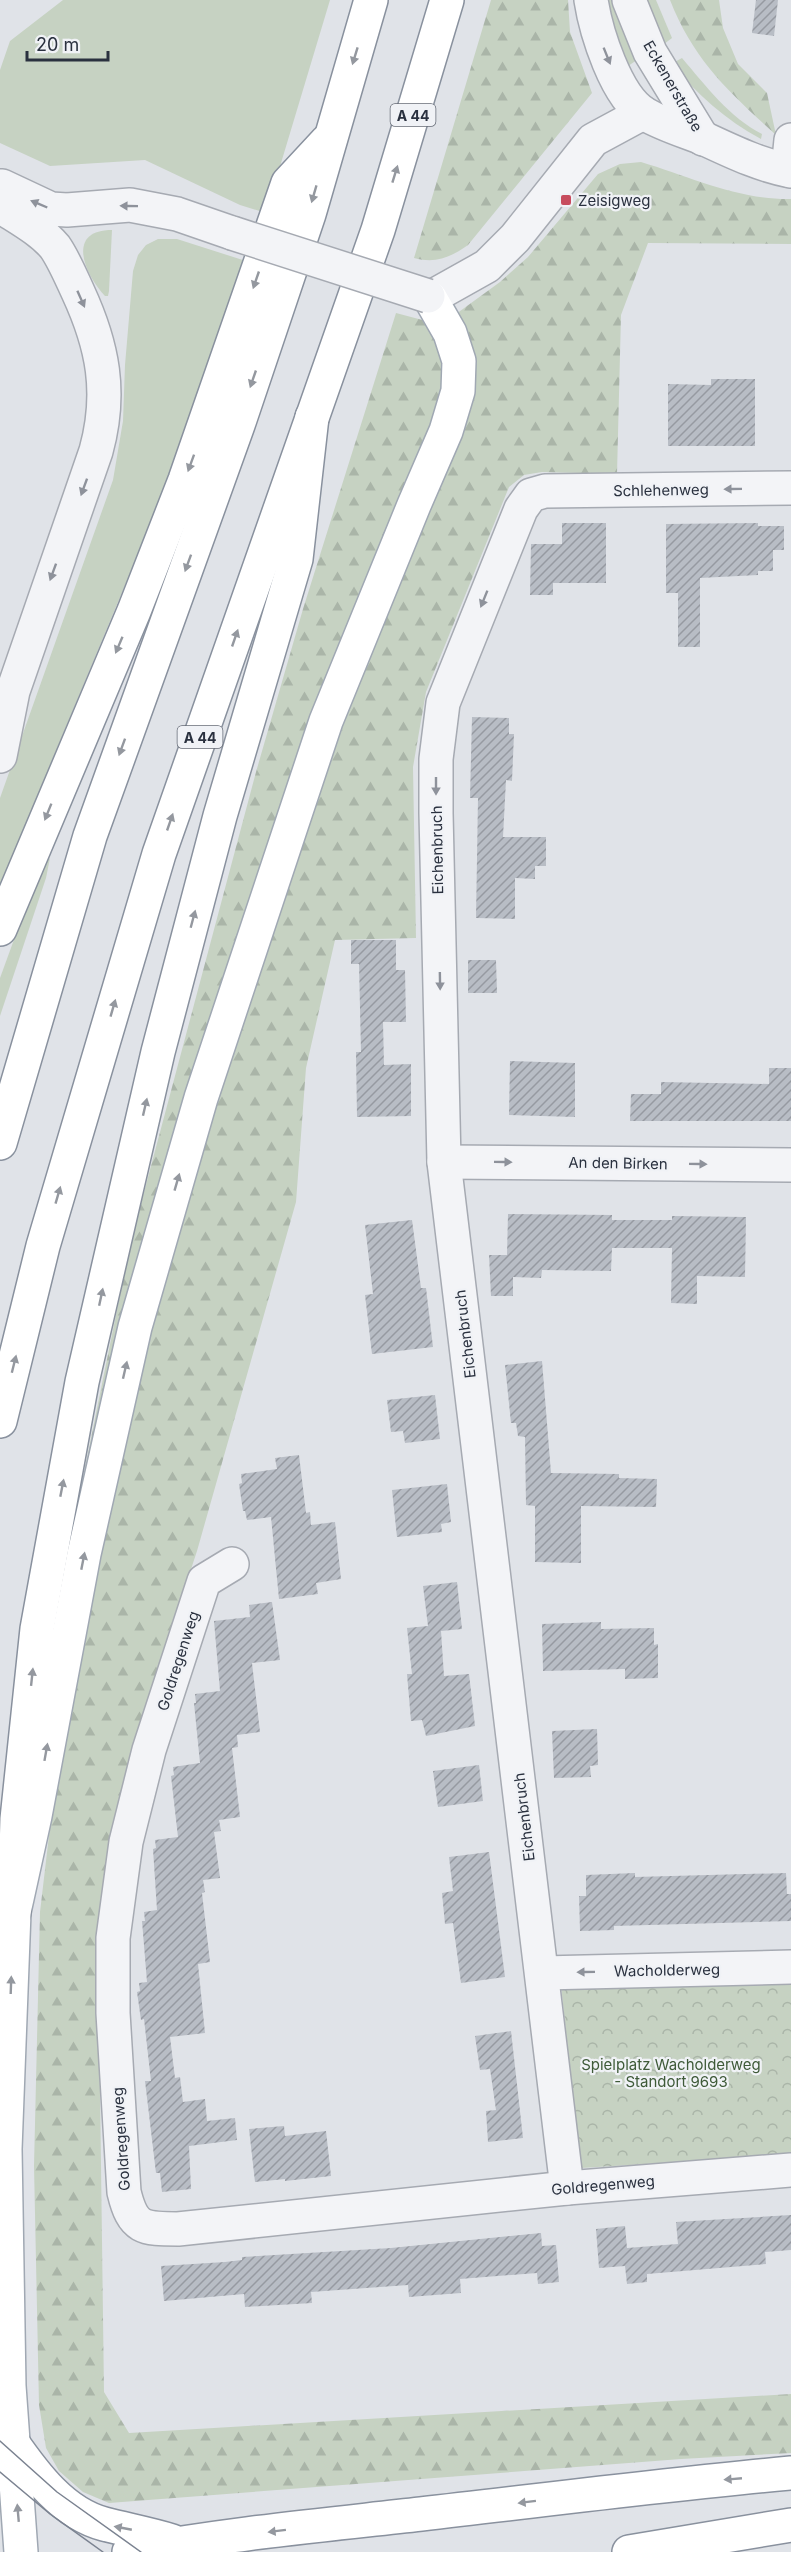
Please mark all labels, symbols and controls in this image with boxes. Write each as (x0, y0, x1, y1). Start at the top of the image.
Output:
scale bar (27, 24, 108, 62)
text: 20 m (36, 34, 79, 55)
street label: Eckenerstraße (639, 37, 707, 135)
one-way arrow (350, 47, 359, 65)
one-way arrow (603, 47, 612, 65)
road number: A 44 (390, 104, 436, 126)
one-way arrow (391, 165, 400, 183)
one-way arrow (309, 185, 318, 203)
place label: Zeisigweg (578, 191, 651, 210)
marker: Zeisigweg (559, 193, 573, 207)
one-way arrow (30, 199, 48, 208)
one-way arrow (120, 201, 139, 211)
one-way arrow (250, 271, 260, 289)
one-way arrow (77, 290, 86, 307)
one-way arrow (248, 370, 258, 388)
one-way arrow (185, 454, 195, 472)
one-way arrow (79, 478, 89, 496)
street label: Schlehenweg (613, 480, 709, 500)
one-way arrow (723, 484, 742, 494)
one-way arrow (183, 554, 193, 572)
one-way arrow (47, 564, 57, 582)
one-way arrow (479, 591, 489, 609)
one-way arrow (230, 628, 240, 646)
one-way arrow (115, 636, 124, 653)
road number: A 44 (178, 726, 222, 748)
one-way arrow (117, 738, 127, 756)
one-way arrow (431, 777, 441, 796)
one-way arrow (43, 803, 53, 821)
street label: Eichenbruch (427, 805, 447, 895)
one-way arrow (166, 812, 176, 830)
one-way arrow (189, 909, 198, 927)
one-way arrow (435, 972, 445, 991)
one-way arrow (109, 999, 118, 1017)
one-way arrow (140, 1098, 150, 1117)
street label: An den Birken (568, 1153, 668, 1173)
one-way arrow (493, 1157, 512, 1167)
one-way arrow (688, 1159, 707, 1169)
one-way arrow (173, 1173, 182, 1191)
one-way arrow (54, 1186, 63, 1204)
one-way arrow (96, 1288, 106, 1307)
street label: Eichenbruch (450, 1289, 480, 1379)
one-way arrow (9, 1355, 19, 1373)
one-way arrow (121, 1361, 131, 1380)
one-way arrow (58, 1479, 67, 1498)
one-way arrow (79, 1551, 88, 1570)
street label: Goldregenweg (153, 1609, 203, 1713)
one-way arrow (27, 1667, 37, 1686)
one-way arrow (42, 1742, 51, 1761)
street label: Eichenbruch (509, 1772, 539, 1862)
street label: Wacholderweg (614, 1960, 720, 1980)
one-way arrow (576, 1967, 595, 1977)
one-way arrow (7, 1976, 16, 1995)
park label: Spielplatz Wacholderweg - Standort 9693 (581, 2055, 761, 2091)
street label: Goldregenweg (108, 2087, 134, 2191)
street label: Goldregenweg (550, 2171, 656, 2199)
one-way arrow (723, 2474, 742, 2483)
one-way arrow (517, 2497, 536, 2506)
one-way arrow (13, 2503, 23, 2522)
one-way arrow (113, 2523, 132, 2532)
one-way arrow (267, 2526, 286, 2536)

